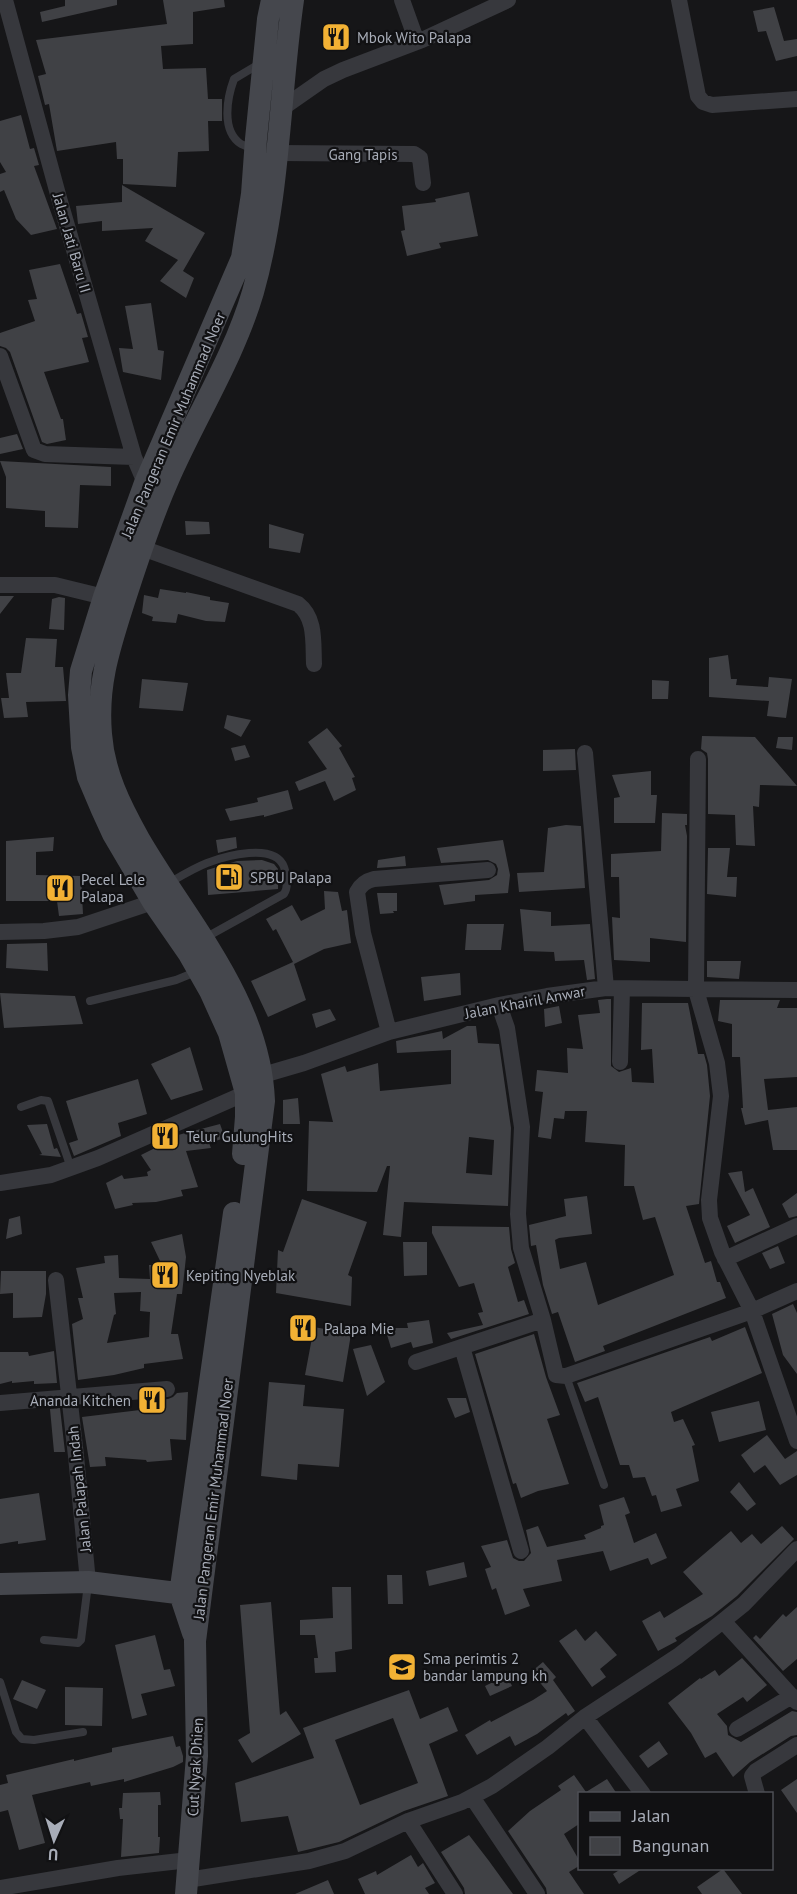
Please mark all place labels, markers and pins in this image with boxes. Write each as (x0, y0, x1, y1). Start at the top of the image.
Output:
restaurant icon: Mbok Wito Palapa (320, 21, 352, 53)
place label: Mbok Wito Palapa (357, 28, 472, 47)
fuel station icon: SPBU Palapa (213, 861, 245, 893)
place label: SPBU Palapa (250, 868, 332, 887)
place label: Pecel Lele Palapa (81, 870, 145, 906)
restaurant icon: Pecel Lele Palapa (44, 872, 76, 904)
restaurant icon: Telur GulungHits (149, 1120, 181, 1152)
place label: Telur GulungHits (186, 1127, 293, 1146)
restaurant icon: Kepiting Nyeblak (149, 1259, 181, 1291)
place label: Kepiting Nyeblak (186, 1266, 296, 1285)
restaurant icon: Palapa Mie (287, 1312, 319, 1344)
place label: Palapa Mie (324, 1319, 394, 1338)
restaurant icon: Ananda Kitchen (136, 1384, 168, 1416)
place label: Ananda Kitchen (30, 1391, 131, 1410)
place label: Sma perimtis 2 bandar lampung kh (423, 1649, 547, 1685)
school or university icon: Sma perimtis 2 bandar lampung kh (386, 1651, 418, 1683)

